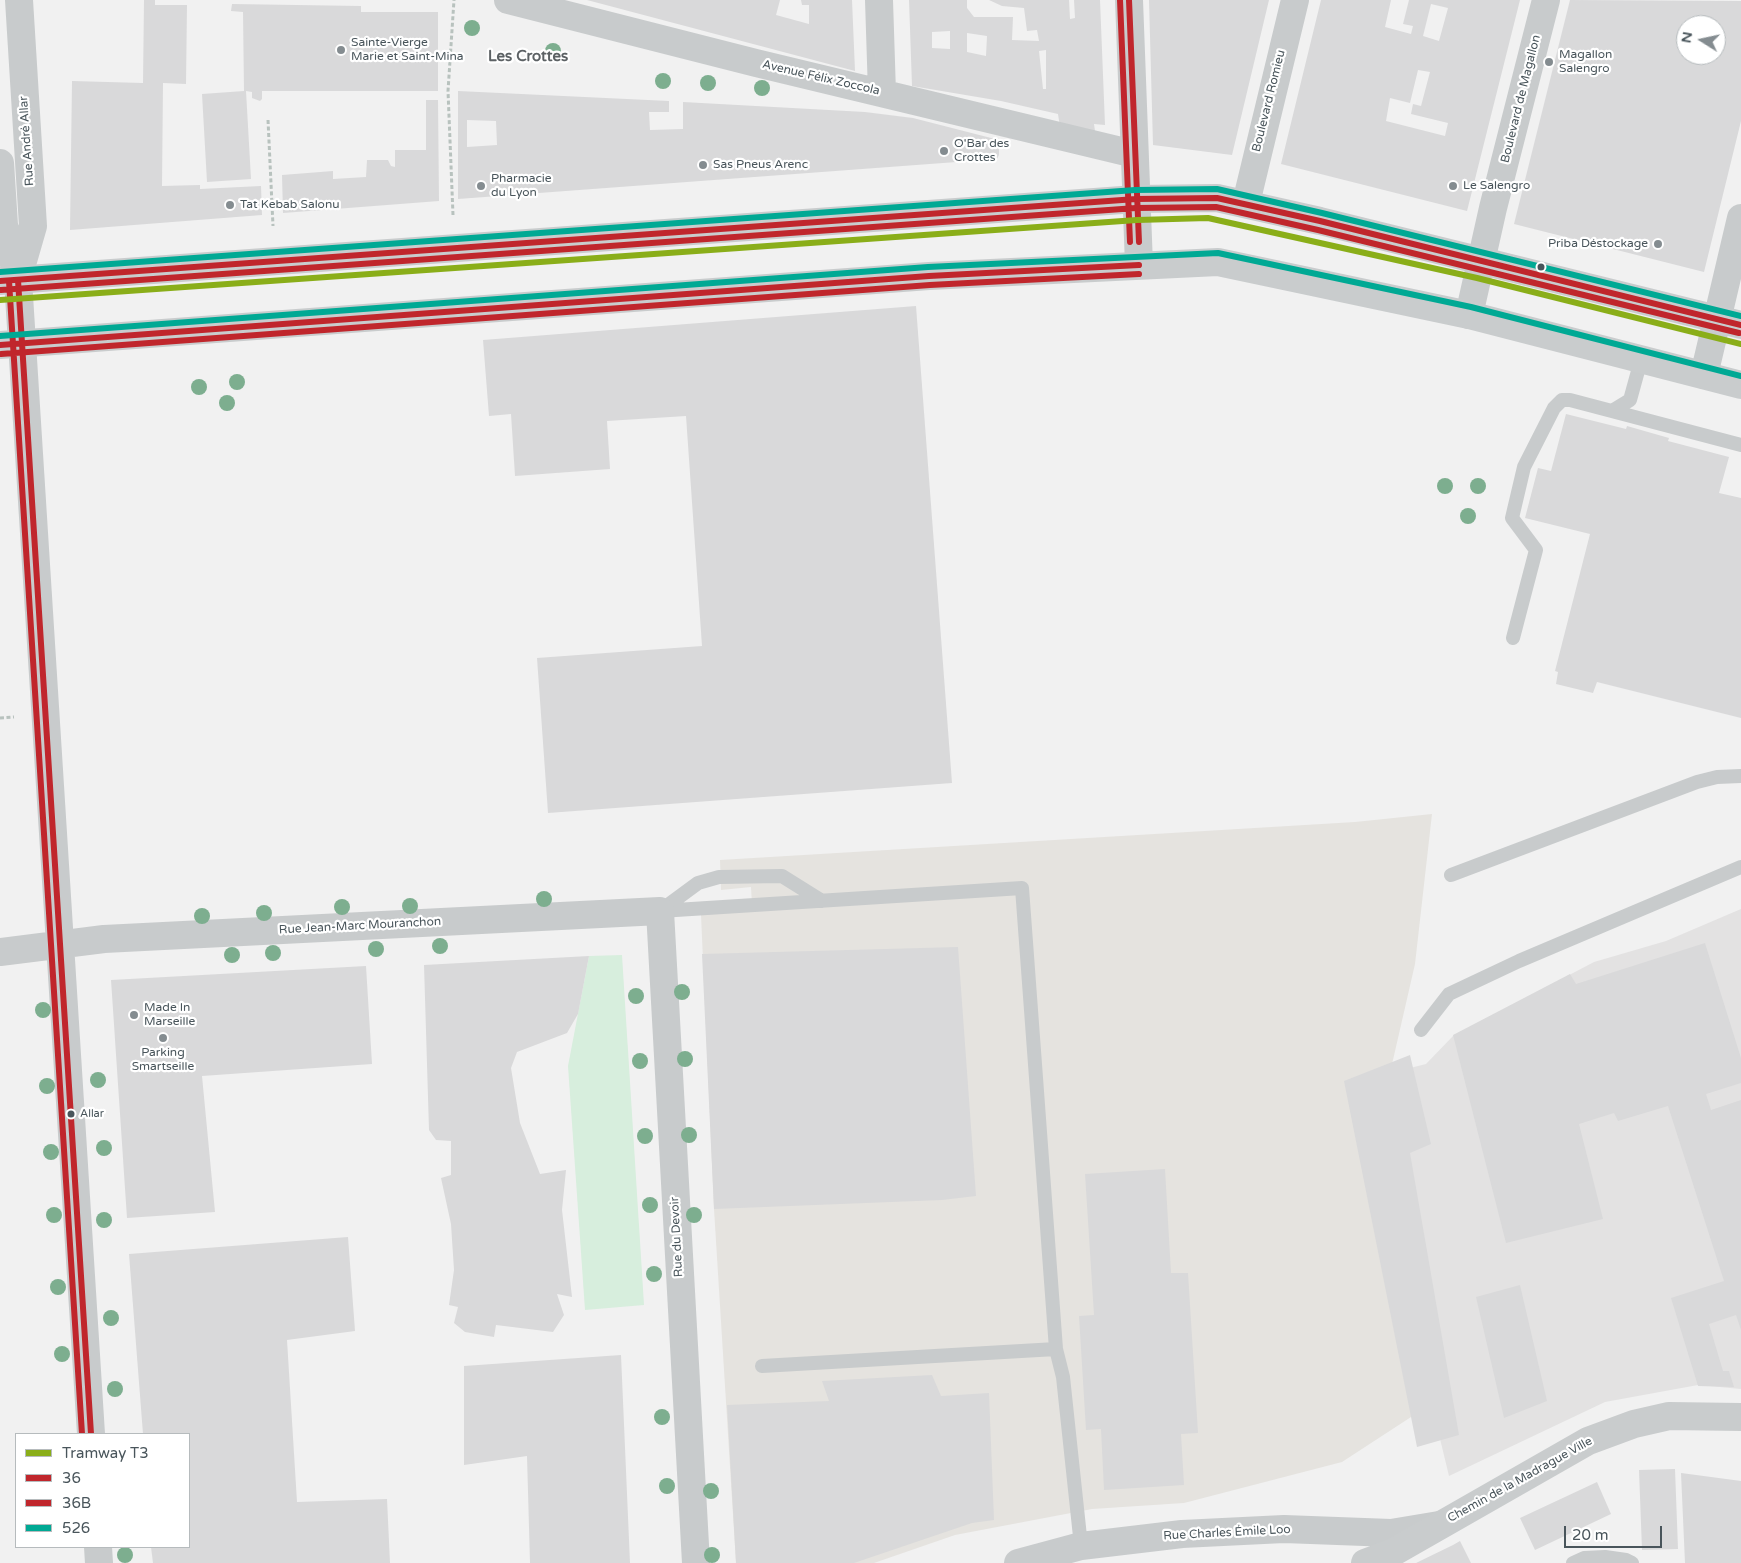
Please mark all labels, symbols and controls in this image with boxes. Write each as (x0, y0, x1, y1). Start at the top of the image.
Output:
north arrow (1676, 15, 1726, 65)
text: N (1677, 30, 1696, 44)
street label: Boulevard de Magallon (1498, 33, 1544, 165)
place label: Sainte-Vierge Marie et Saint-Mina (351, 36, 464, 64)
marker: Sainte-Vierge Marie et Saint-Mina (335, 44, 347, 56)
district label: Les Crottes (488, 48, 568, 66)
street label: Boulevard Romieu (1249, 48, 1289, 154)
place label: Magallon Salengro (1559, 48, 1612, 76)
marker: Magallon Salengro (1543, 56, 1555, 68)
street label: Avenue Félix Zoccola (761, 57, 881, 99)
street label: Rue André Allar (17, 96, 37, 186)
place label: O'Bar des Crottes (954, 137, 1009, 165)
marker: O'Bar des Crottes (938, 145, 950, 157)
place label: Sas Pneus Arenc (713, 158, 808, 172)
marker: Sas Pneus Arenc (697, 159, 709, 171)
place label: Pharmacie du Lyon (491, 172, 552, 200)
place label: Le Salengro (1463, 179, 1530, 193)
marker: Pharmacie du Lyon (475, 180, 487, 192)
marker: Le Salengro (1447, 180, 1459, 192)
place label: Tat Kebab Salonu (240, 198, 339, 212)
marker: Tat Kebab Salonu (224, 199, 236, 211)
place label: Priba Déstockage (1548, 237, 1648, 251)
marker: Priba Déstockage (1652, 238, 1664, 250)
unlabelled marker (1536, 262, 1546, 272)
street label: Rue Jean-Marc Mouranchon (279, 915, 441, 937)
place label: Made In Marseille (144, 1001, 195, 1029)
marker: Made In Marseille (128, 1009, 140, 1021)
marker: Parking Smartseille (157, 1032, 169, 1044)
place label: Parking Smartseille (132, 1046, 194, 1074)
place label: Allar (80, 1107, 104, 1121)
marker: Allar (66, 1109, 76, 1119)
street label: Rue du Devoir (668, 1196, 686, 1278)
legend (15, 1433, 190, 1548)
street label: Chemin de la Madrague Ville (1445, 1434, 1595, 1526)
text: Tramway T3 (62, 1444, 149, 1462)
text: 36 (62, 1469, 81, 1487)
text: 36B (62, 1494, 91, 1512)
scale bar (1566, 1516, 1664, 1548)
text: 526 (62, 1519, 90, 1537)
street label: Rue Charles Émile Loo (1163, 1522, 1291, 1544)
text: 20 m (1572, 1526, 1609, 1544)

